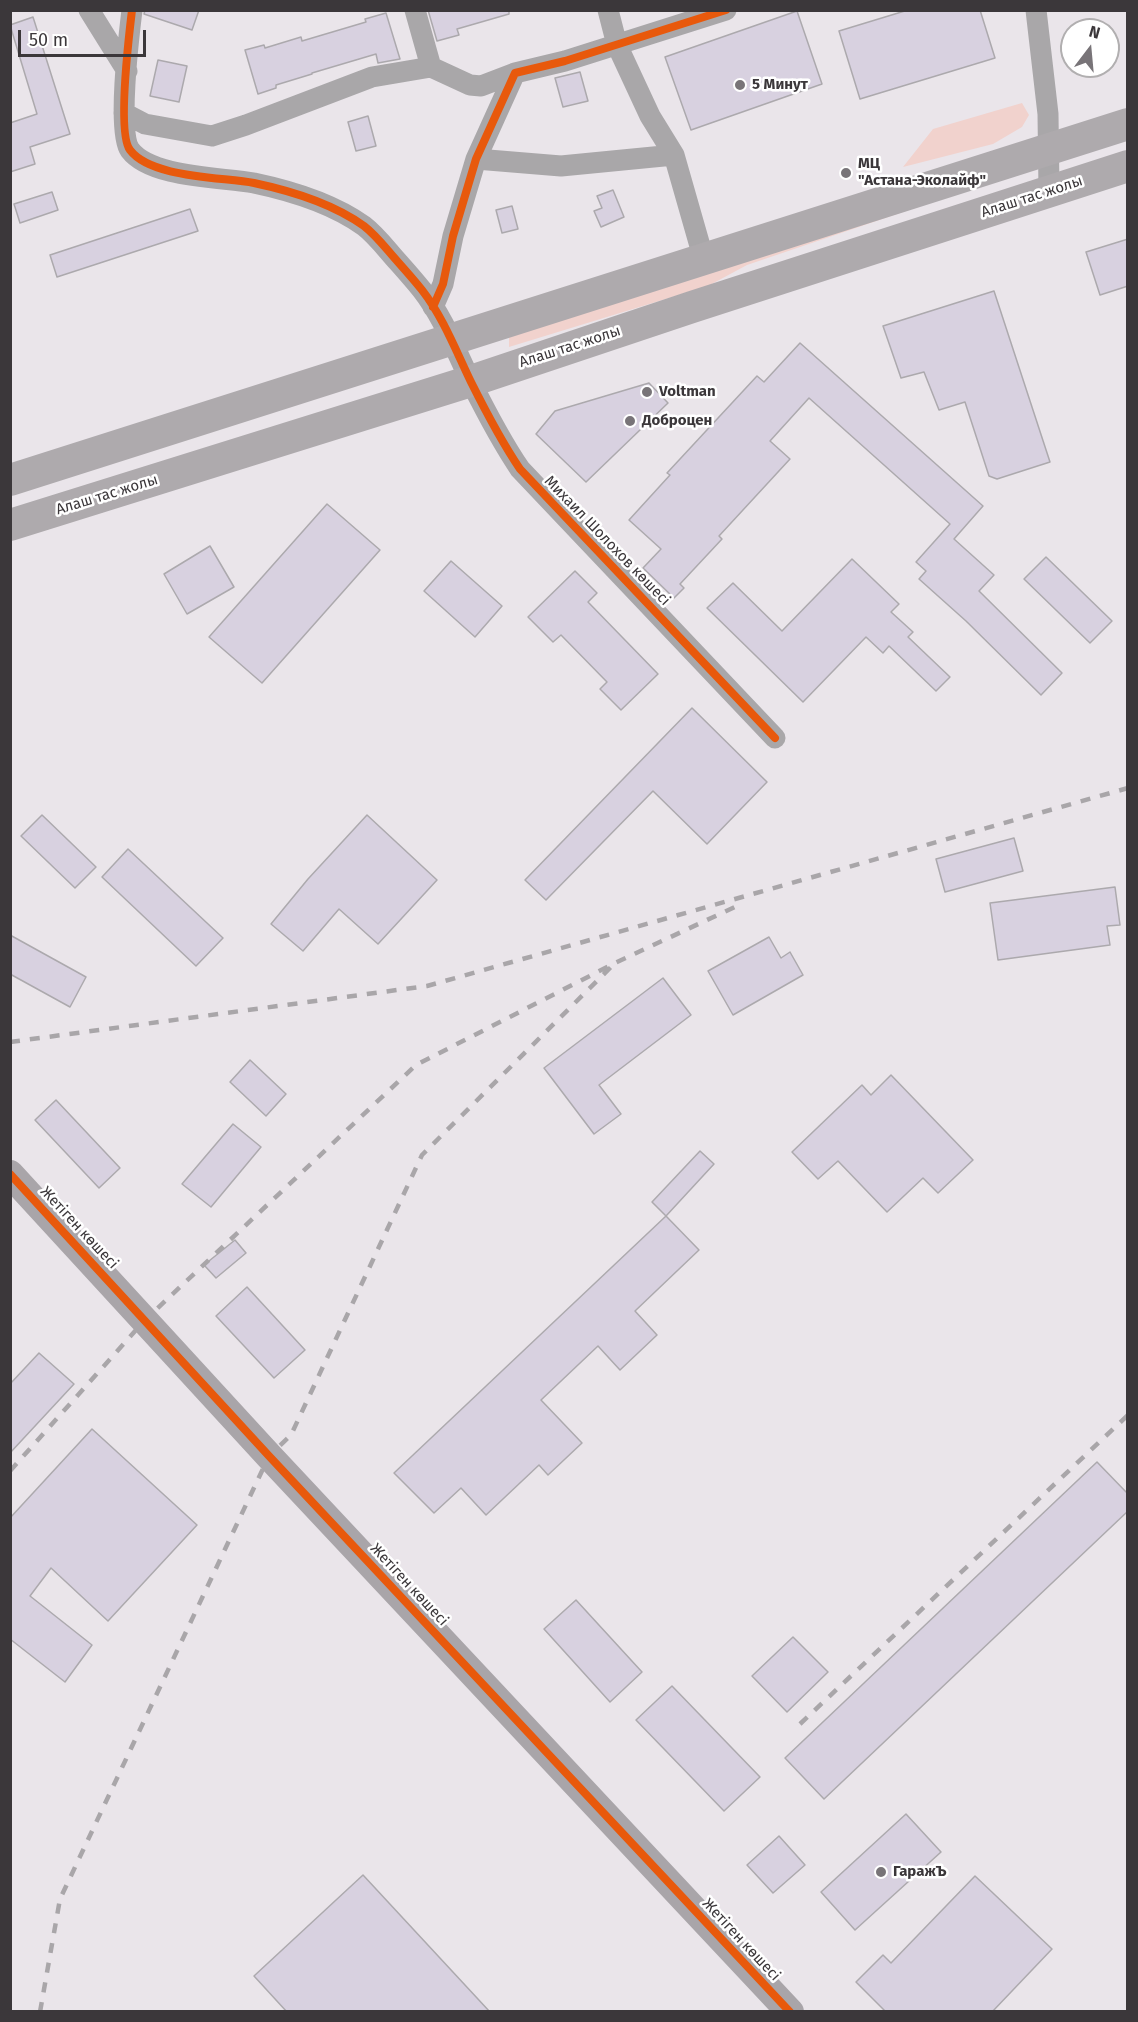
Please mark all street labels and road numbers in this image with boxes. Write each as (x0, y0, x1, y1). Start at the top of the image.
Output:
street label: Алаш тас жолы (979, 172, 1085, 222)
street label: Алаш тас жолы (517, 322, 623, 372)
street label: Алаш тас жолы (54, 471, 160, 519)
street label: Михаил Шолохов көшесі (540, 472, 674, 610)
street label: Жетіген көшесі (36, 1183, 122, 1273)
street label: Жетіген көшесі (366, 1540, 452, 1630)
street label: Жетіген көшесі (698, 1895, 784, 1985)

